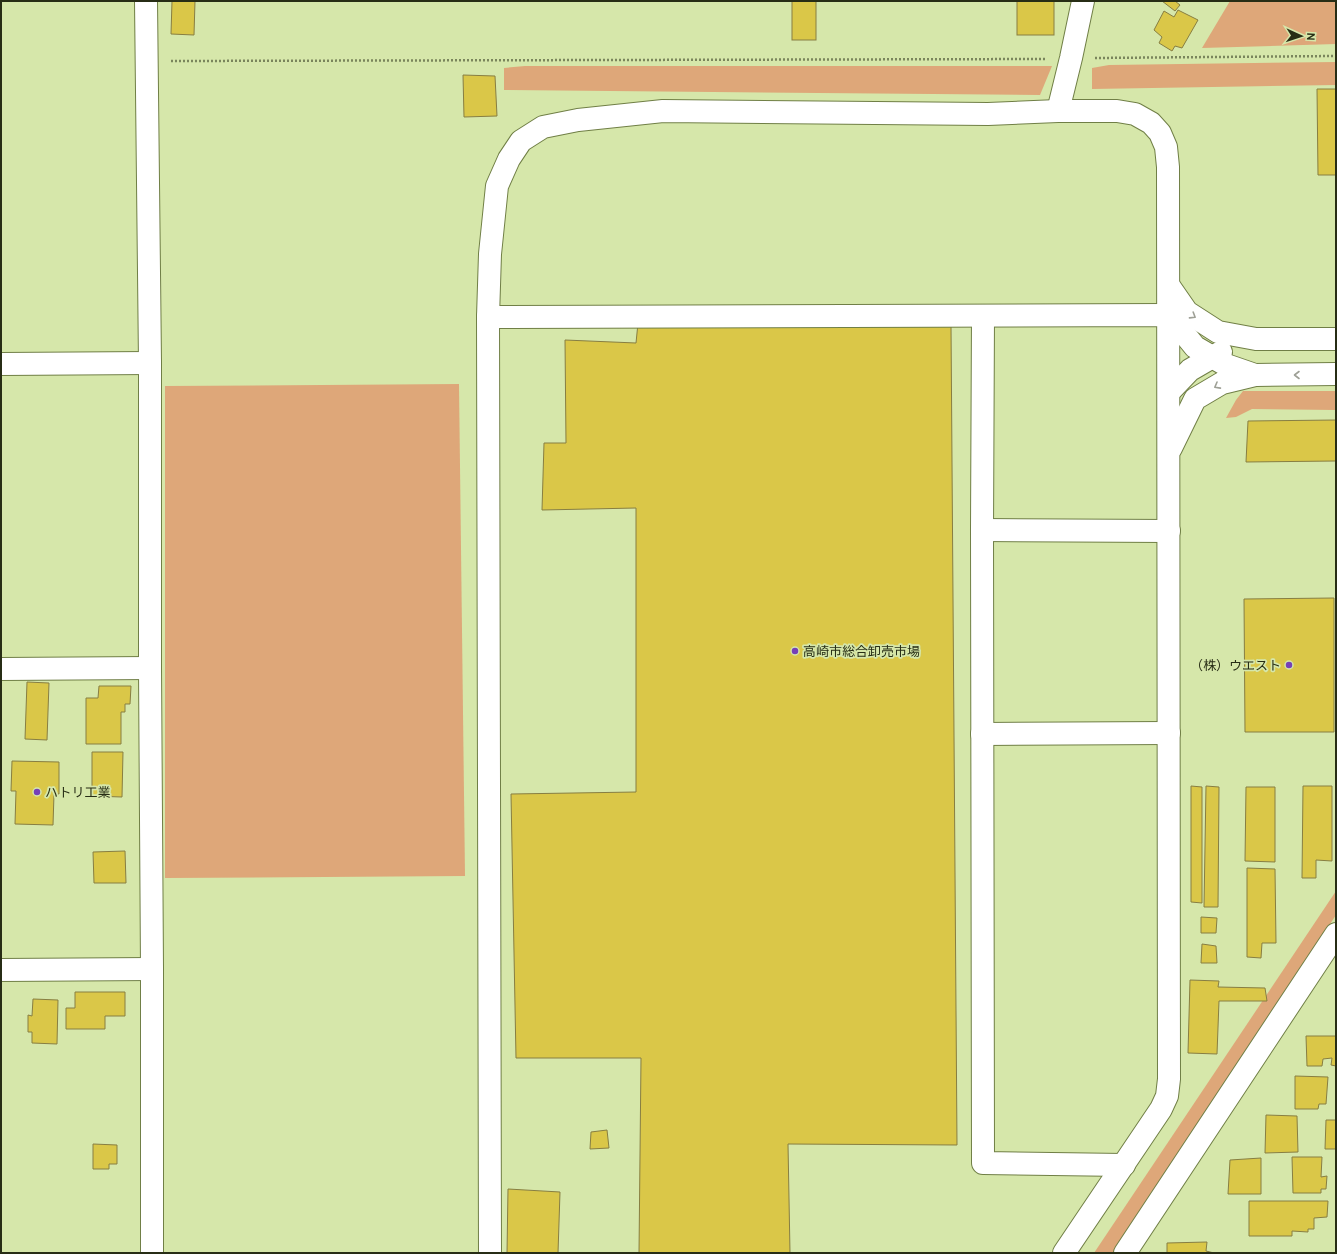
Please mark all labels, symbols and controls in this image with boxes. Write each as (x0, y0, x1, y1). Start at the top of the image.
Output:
north arrow (1281, 16, 1321, 56)
text: N (1304, 32, 1318, 41)
one-way arrow (1189, 311, 1196, 319)
one-way arrow (1294, 371, 1300, 379)
one-way arrow (1214, 381, 1222, 389)
place label: 高崎市総合卸売市場 (803, 643, 920, 659)
marker: 高崎市総合卸売市場 (790, 646, 800, 656)
place label: （株）ウエスト (1190, 657, 1281, 673)
marker: （株）ウエスト (1284, 660, 1294, 670)
place label: ハトリ工業 (45, 784, 110, 800)
marker: ハトリ工業 (32, 787, 42, 797)

